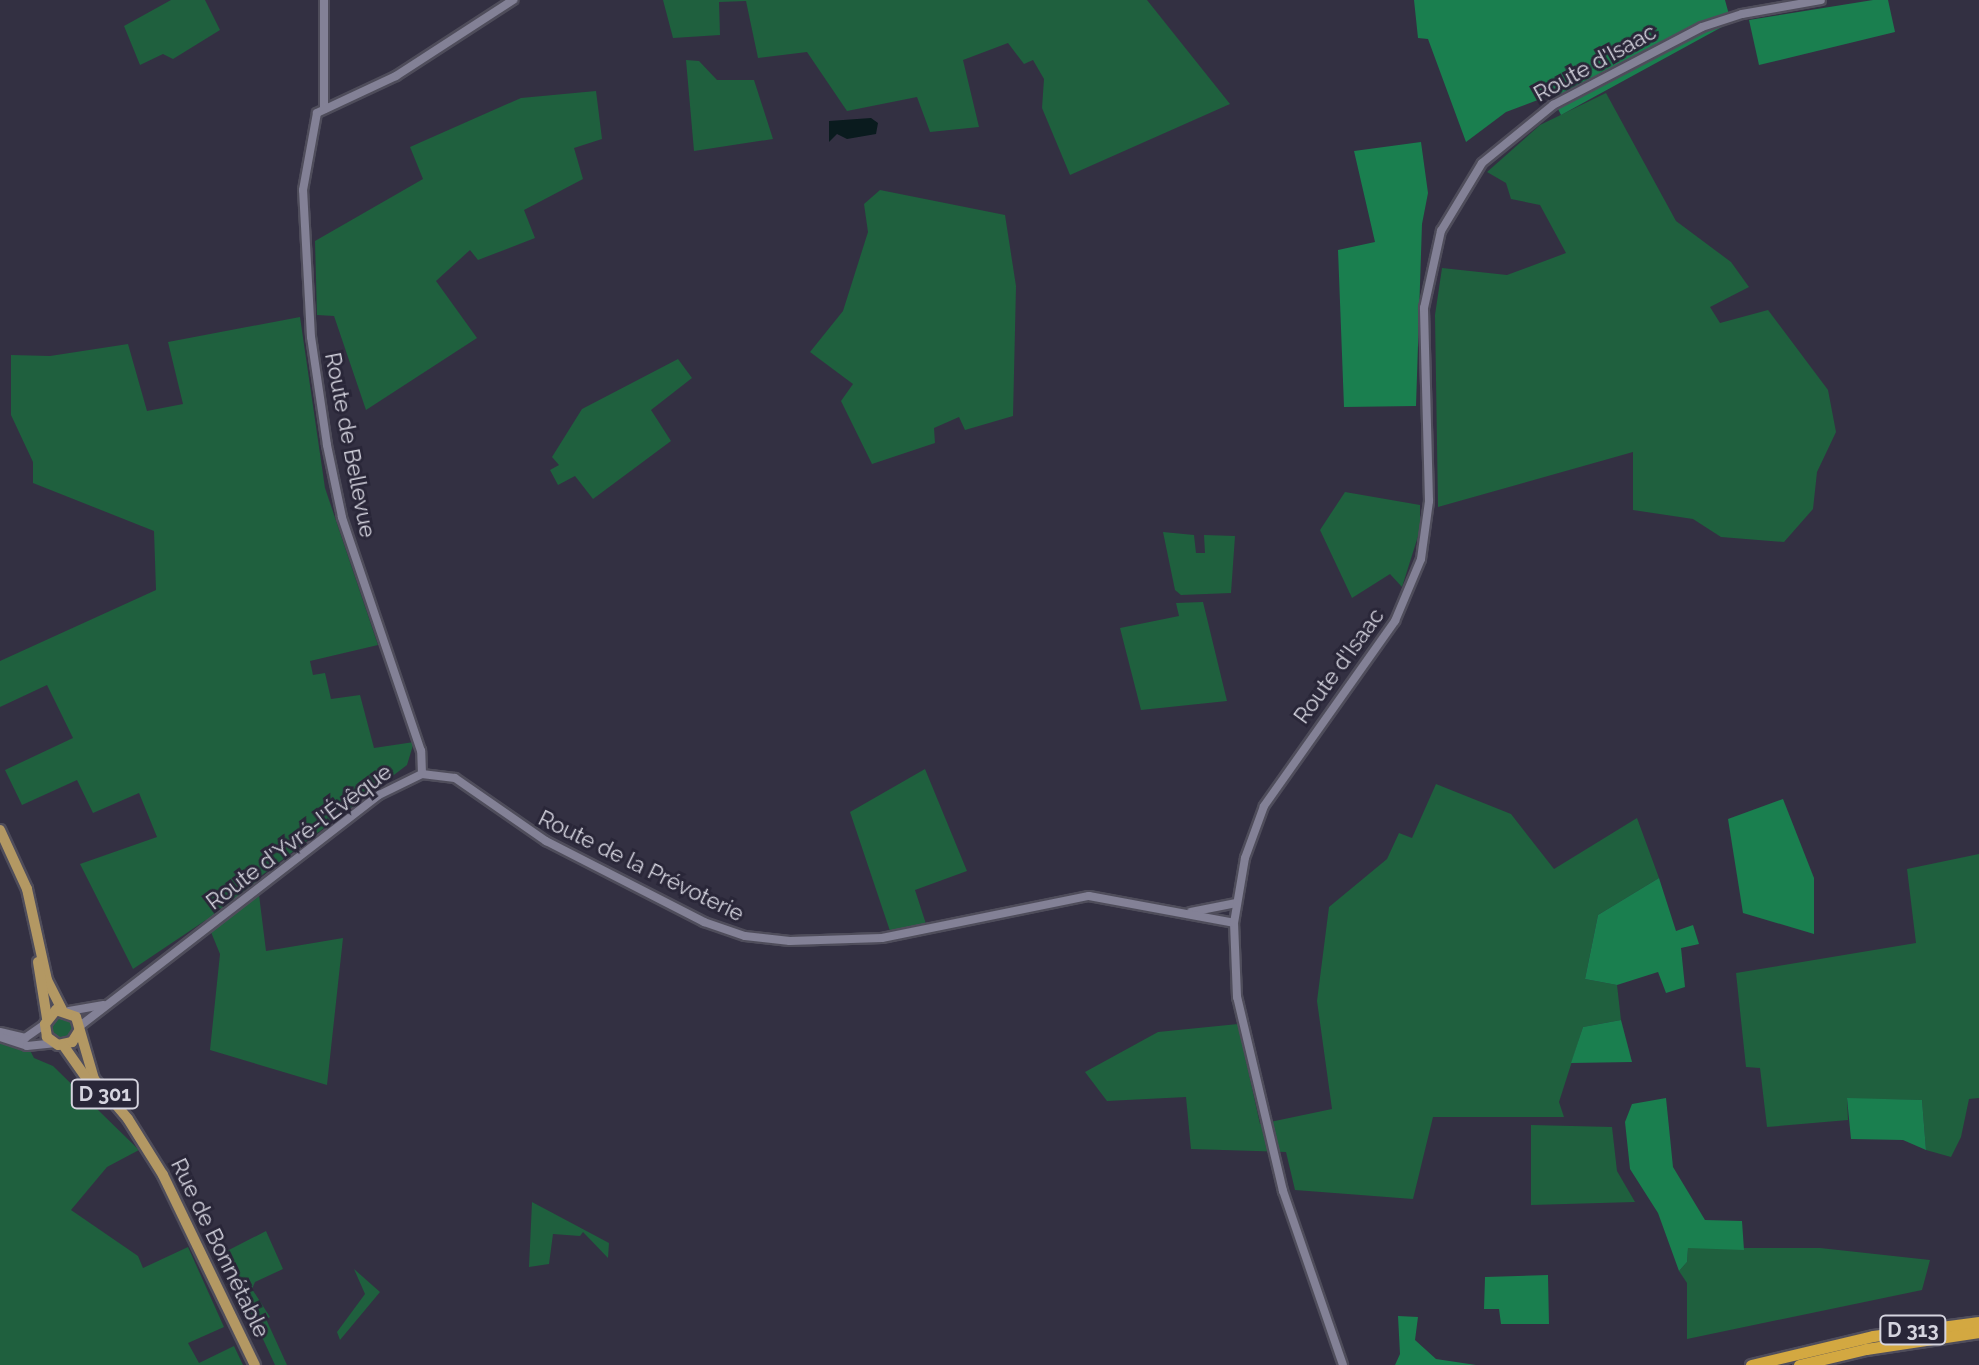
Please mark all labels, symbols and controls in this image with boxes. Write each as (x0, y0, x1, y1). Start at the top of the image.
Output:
street label: Route d'Isaac (1529, 19, 1661, 107)
street label: Route de Bellevue (319, 350, 381, 540)
street label: Route d'Isaac (1288, 603, 1390, 729)
street label: Route d'Yvré-l'Évêque (201, 759, 397, 915)
street label: Route de la Prévoterie (534, 805, 748, 927)
road number: D 301 (69, 1078, 141, 1110)
street label: Rue de Bonnétable (165, 1154, 275, 1342)
road number: D 313 (1879, 1314, 1947, 1346)

